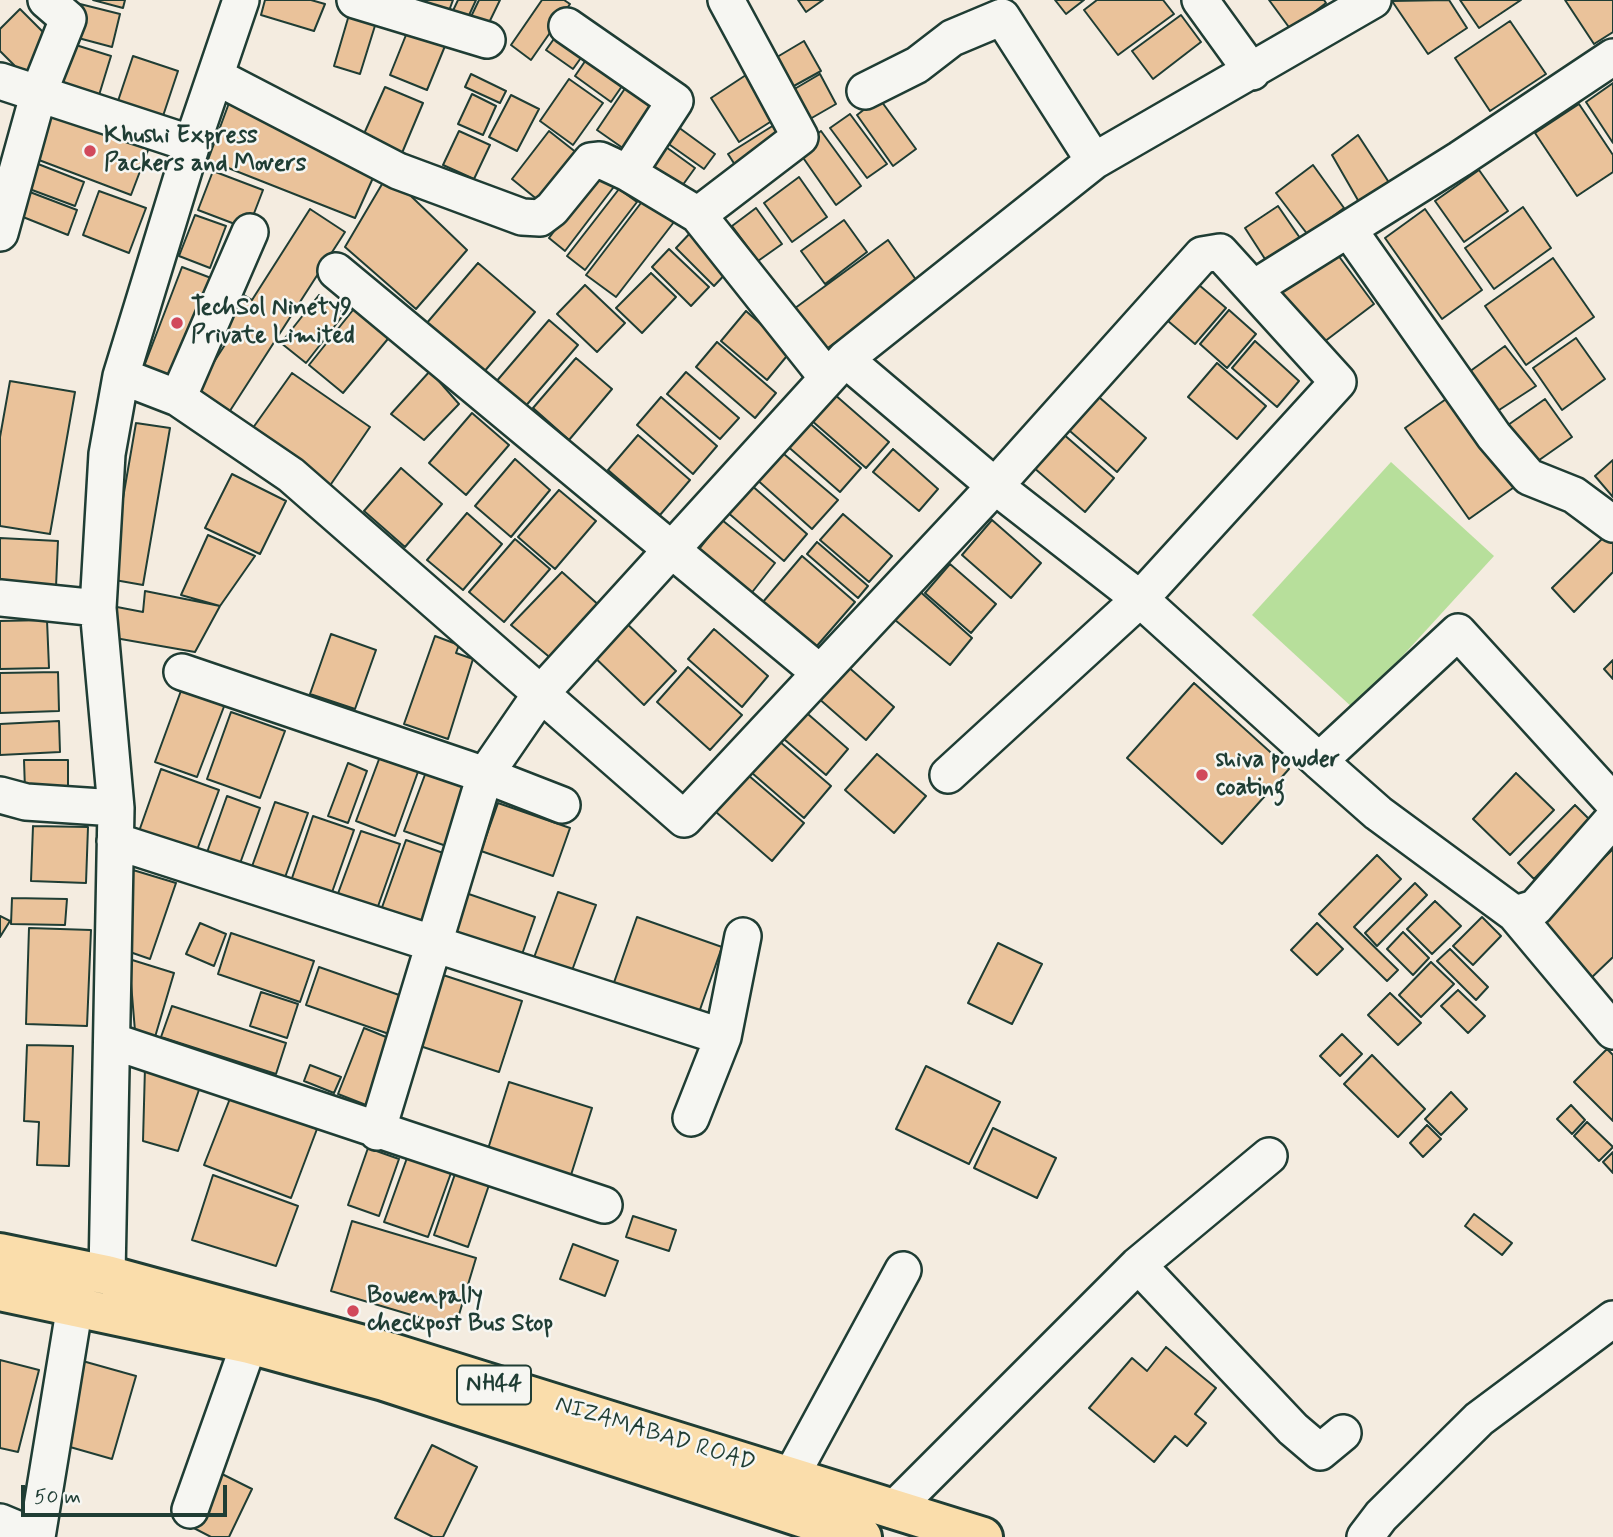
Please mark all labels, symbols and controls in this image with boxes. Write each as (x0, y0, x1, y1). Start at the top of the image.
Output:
place label: Khushi Express Packers and Movers (104, 123, 306, 179)
marker: Khushi Express Packers and Movers (82, 143, 98, 159)
place label: TechSol Ninety9 Private Limited (191, 295, 355, 351)
marker: TechSol Ninety9 Private Limited (169, 315, 185, 331)
place label: shiva powder coating (1216, 747, 1340, 803)
marker: shiva powder coating (1194, 767, 1210, 783)
place label: Bowenpally checkpost Bus Stop (367, 1283, 553, 1339)
marker: Bowenpally checkpost Bus Stop (345, 1303, 361, 1319)
road number: NH44 (457, 1366, 531, 1404)
street label: NIZAMABAD ROAD (551, 1391, 759, 1479)
scale bar (24, 1470, 231, 1514)
text: 50 m (34, 1483, 81, 1511)

